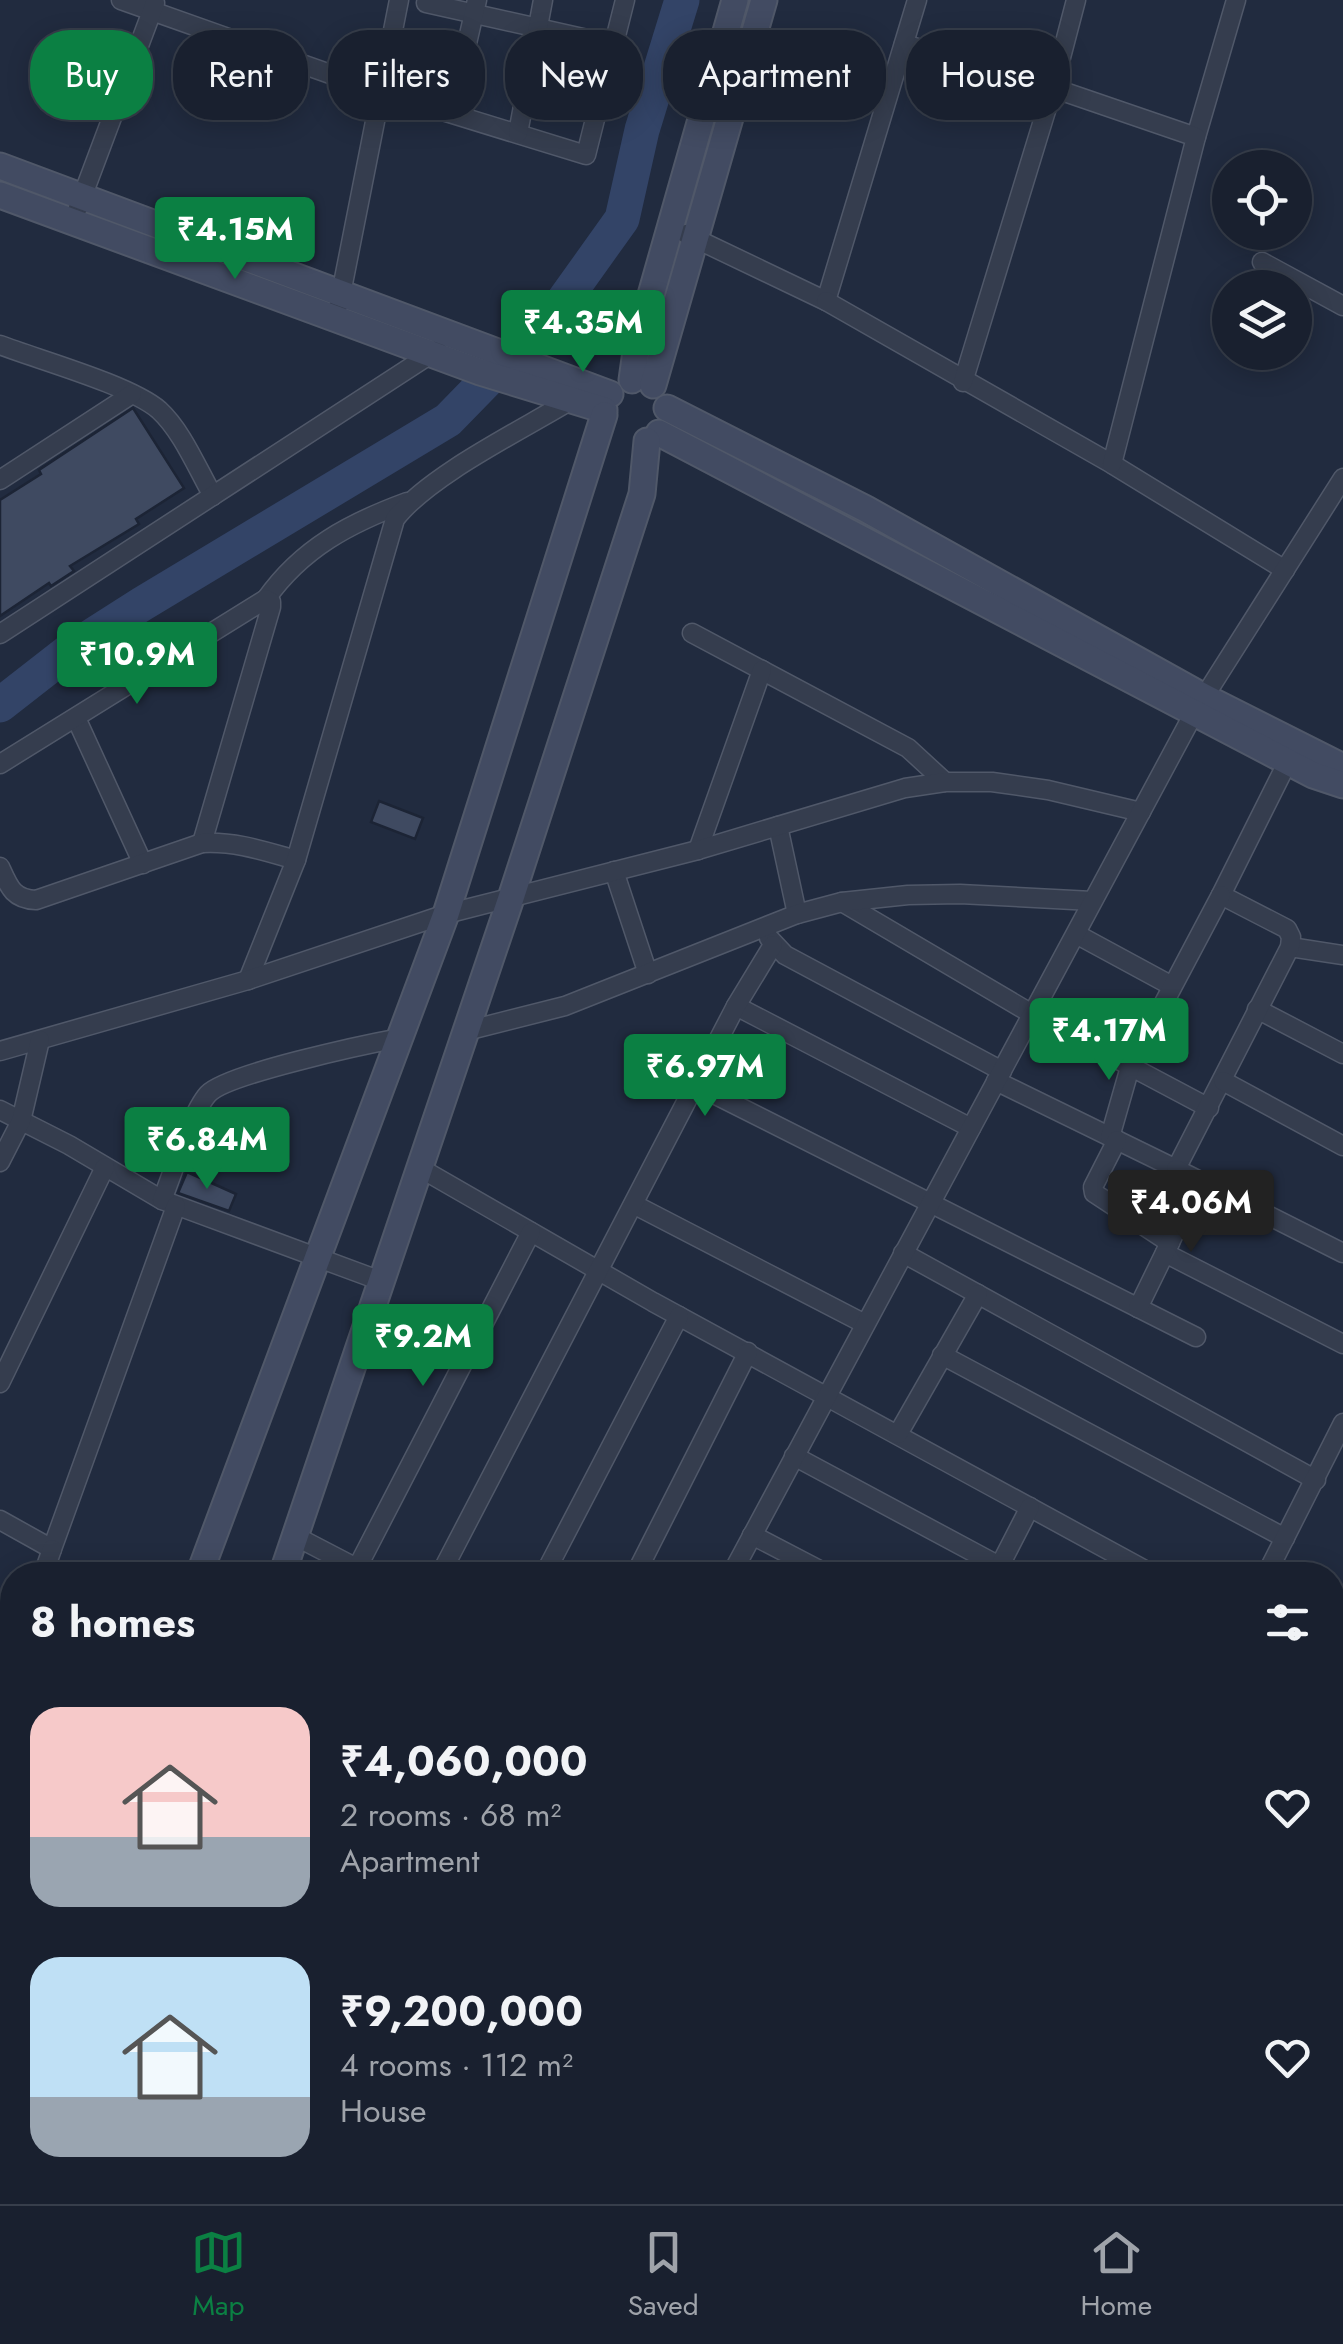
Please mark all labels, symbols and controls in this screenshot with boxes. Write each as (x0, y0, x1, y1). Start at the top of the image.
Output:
chip: Buy (30, 30, 153, 120)
chip: Rent (173, 30, 308, 120)
chip: Filters (328, 30, 485, 120)
chip: New (505, 30, 643, 120)
chip: Apartment (663, 30, 886, 120)
chip: House (906, 30, 1070, 120)
map controls (1212, 150, 1312, 370)
button: locate (1212, 150, 1312, 250)
pin: ₹4.15M (154, 197, 316, 282)
text: ₹4.15M (177, 206, 293, 252)
button: layers (1212, 270, 1312, 370)
pin: ₹4.35M (502, 290, 664, 375)
text: ₹4.35M (523, 299, 643, 345)
pin: ₹10.9M (56, 622, 218, 707)
text: ₹10.9M (79, 631, 195, 677)
pin: ₹4.17M (1028, 998, 1190, 1083)
text: ₹4.17M (1051, 1007, 1167, 1053)
pin: ₹6.97M (624, 1034, 786, 1119)
text: ₹6.97M (646, 1043, 764, 1089)
pin: ₹6.84M (126, 1107, 288, 1192)
text: ₹6.84M (147, 1116, 267, 1162)
pin: ₹4.06M (1110, 1170, 1272, 1255)
text: ₹4.06M (1130, 1179, 1252, 1225)
pin: ₹9.2M (353, 1304, 493, 1389)
text: ₹9.2M (374, 1313, 472, 1359)
text: 8 homes (30, 1592, 195, 1653)
icon: filters (1260, 1595, 1315, 1650)
text: ₹4,060,000 (340, 1731, 588, 1792)
icon: home (110, 1747, 230, 1867)
icon: heart (1260, 1780, 1315, 1835)
text: 2 rooms · 68 m² (340, 1792, 561, 1838)
text: Apartment (340, 1838, 479, 1884)
text: ₹9,200,000 (340, 1981, 583, 2042)
icon: home (110, 1997, 230, 2117)
icon: heart (1260, 2030, 1315, 2085)
text: 4 rooms · 112 m² (340, 2042, 573, 2088)
text: House (340, 2088, 427, 2134)
tab: Map (191, 2225, 246, 2326)
tab: Saved (628, 2225, 699, 2326)
tab: Home (1080, 2225, 1152, 2326)

